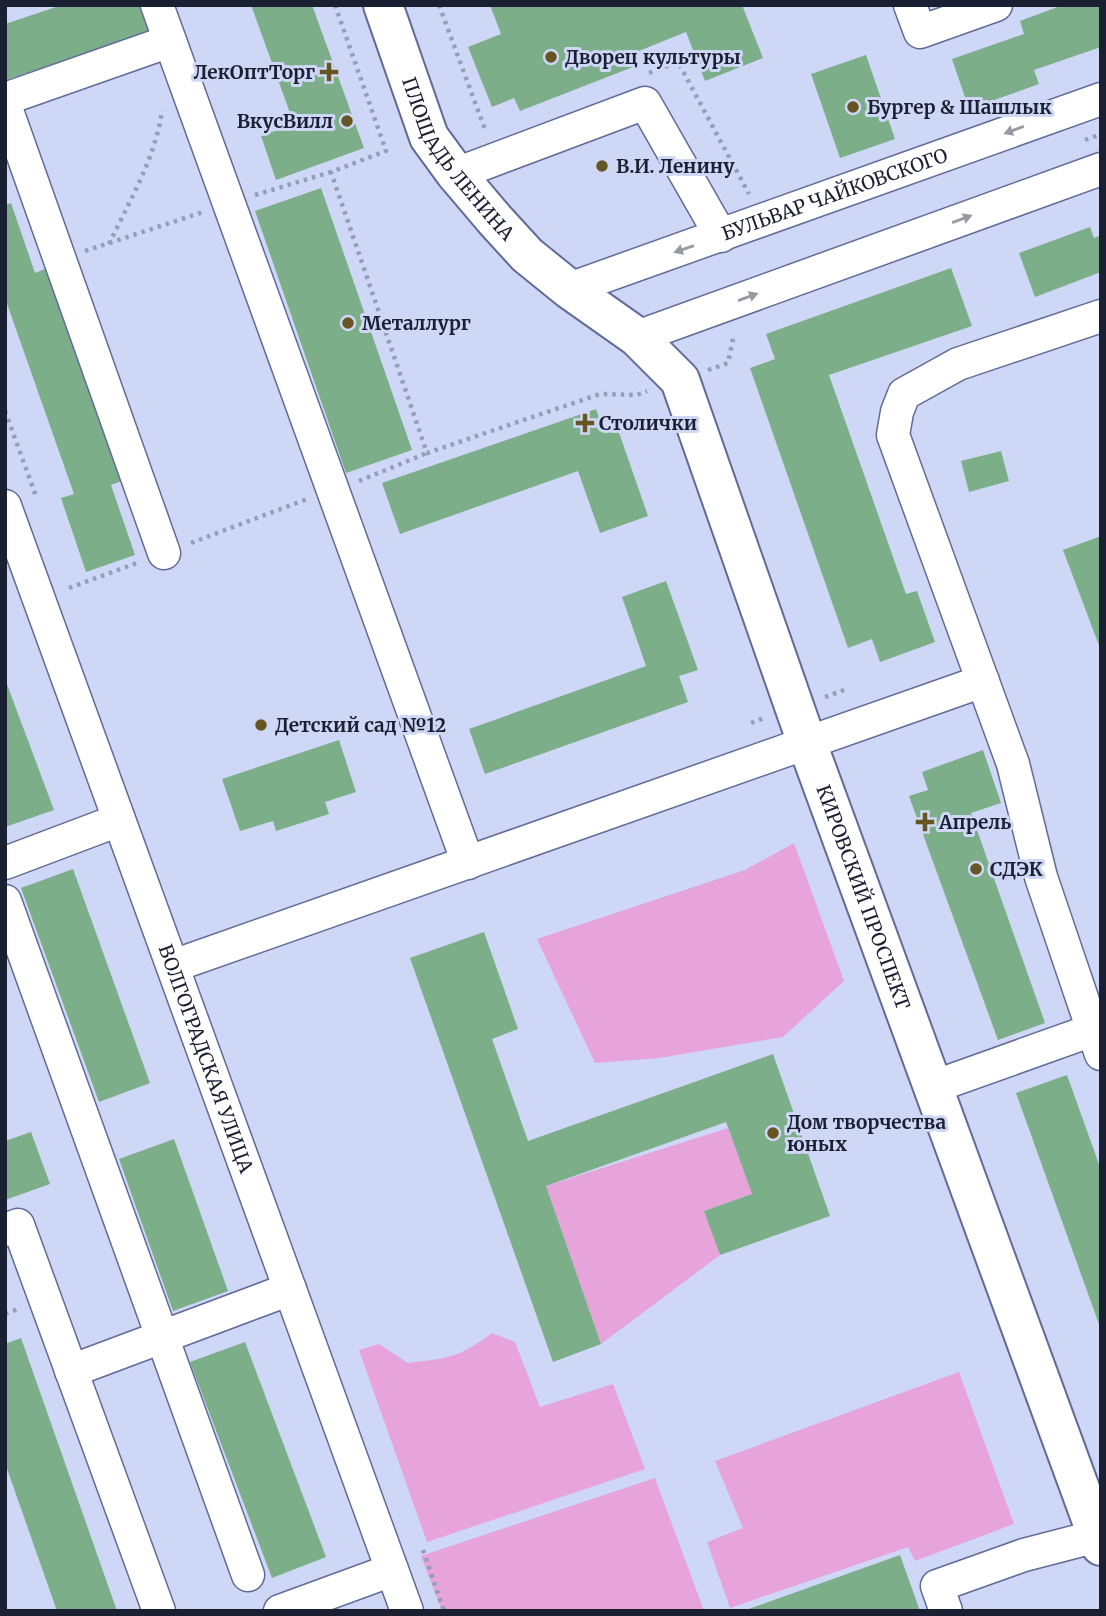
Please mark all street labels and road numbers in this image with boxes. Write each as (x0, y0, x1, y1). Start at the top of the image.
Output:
street label: ПЛОЩАДЬ ЛЕНИНА (397, 74, 520, 246)
street label: БУЛЬВАР ЧАЙКОВСКОГО (718, 143, 951, 246)
street label: КИРОВСКИЙ ПРОСПЕКТ (811, 781, 915, 1013)
street label: ВОЛГОГРАДСКАЯ УЛИЦА (153, 941, 259, 1177)

